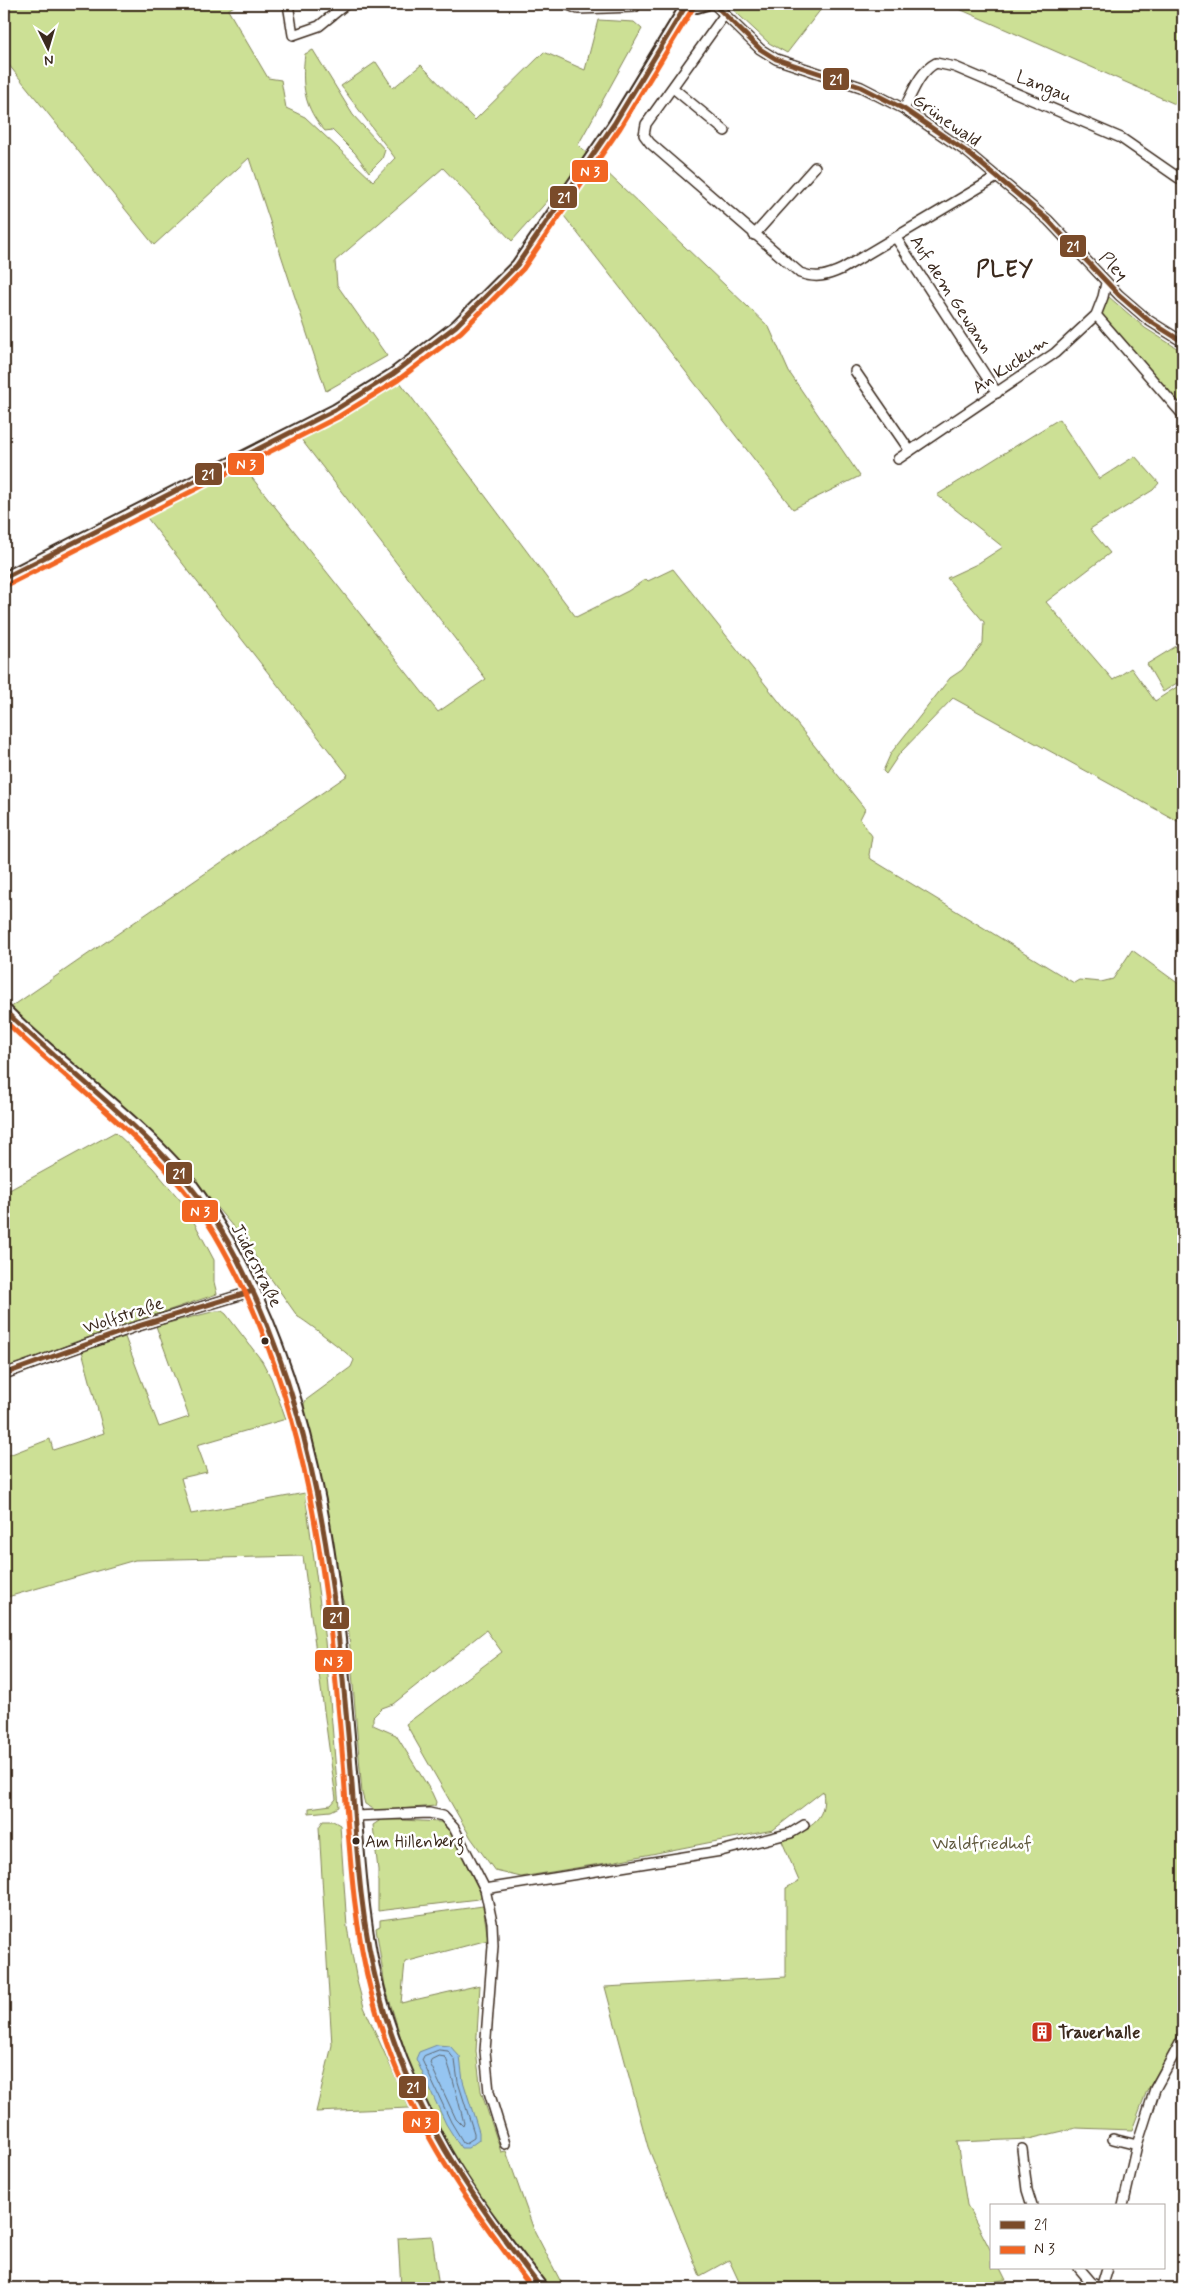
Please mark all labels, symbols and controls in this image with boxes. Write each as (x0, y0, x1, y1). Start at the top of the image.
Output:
north arrow (22, 22, 72, 72)
text: N (44, 51, 54, 69)
street label: Langau (1012, 65, 1075, 110)
line badge: 21 (822, 67, 850, 91)
text: 21 (830, 71, 842, 89)
street label: Grünewald (908, 89, 985, 153)
line badge: N 3 (571, 159, 609, 183)
text: N 3 (580, 163, 600, 181)
line badge: 21 (549, 185, 578, 209)
text: 21 (558, 189, 570, 207)
street label: Auf dem Gewann (904, 231, 998, 358)
line badge: 21 (1059, 234, 1087, 258)
text: 21 (1067, 238, 1079, 256)
street label: Pley (1093, 247, 1133, 287)
district label: PLEY (976, 256, 1034, 284)
street label: An Kuckum (968, 330, 1053, 400)
line badge: N 3 (227, 452, 265, 476)
text: N 3 (236, 456, 256, 474)
line badge: 21 (194, 462, 223, 486)
text: 21 (202, 466, 214, 484)
line badge: 21 (165, 1161, 193, 1185)
text: 21 (173, 1165, 185, 1183)
line badge: N 3 (181, 1199, 219, 1223)
text: N 3 (190, 1203, 210, 1221)
street label: Jüderstraße (225, 1219, 288, 1312)
street label: Wolfstraße (80, 1292, 167, 1340)
unlabelled marker (260, 1336, 270, 1346)
line badge: 21 (322, 1606, 350, 1630)
text: 21 (330, 1609, 342, 1627)
line badge: N 3 (314, 1649, 353, 1673)
text: N 3 (323, 1653, 343, 1671)
place label: Am Hillenberg (365, 1831, 464, 1856)
park label: Waldfriedhof (932, 1832, 1032, 1856)
marker: Am Hillenberg (351, 1836, 361, 1846)
building icon: Trauerhalle (1030, 2020, 1054, 2044)
place label: Trauerhalle (1058, 2021, 1140, 2045)
line badge: 21 (398, 2075, 427, 2099)
text: 21 (407, 2079, 419, 2097)
line badge: N 3 (402, 2110, 440, 2134)
text: N 3 (411, 2114, 431, 2132)
legend (990, 2204, 1164, 2270)
text: 21 (1034, 2216, 1048, 2236)
text: N 3 (1034, 2240, 1055, 2260)

